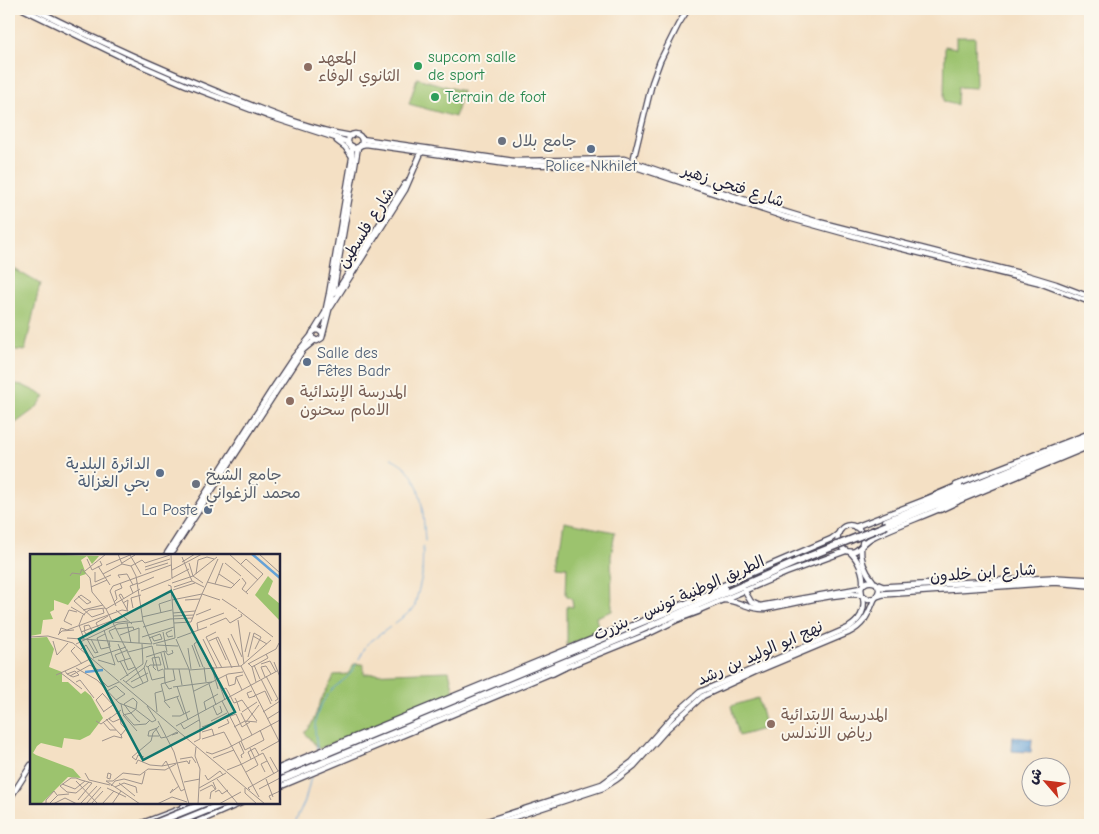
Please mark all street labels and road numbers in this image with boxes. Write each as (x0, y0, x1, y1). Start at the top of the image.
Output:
street label: شارع فتحي زهير (676, 160, 786, 216)
street label: شارع فلسطين (334, 184, 400, 273)
street label: الطريق الوطنية تونس - بنزرت (591, 552, 768, 645)
street label: شارع ابن خلدون (929, 560, 1037, 588)
street label: نهج ابو الوليد بن رشد (694, 617, 826, 690)

